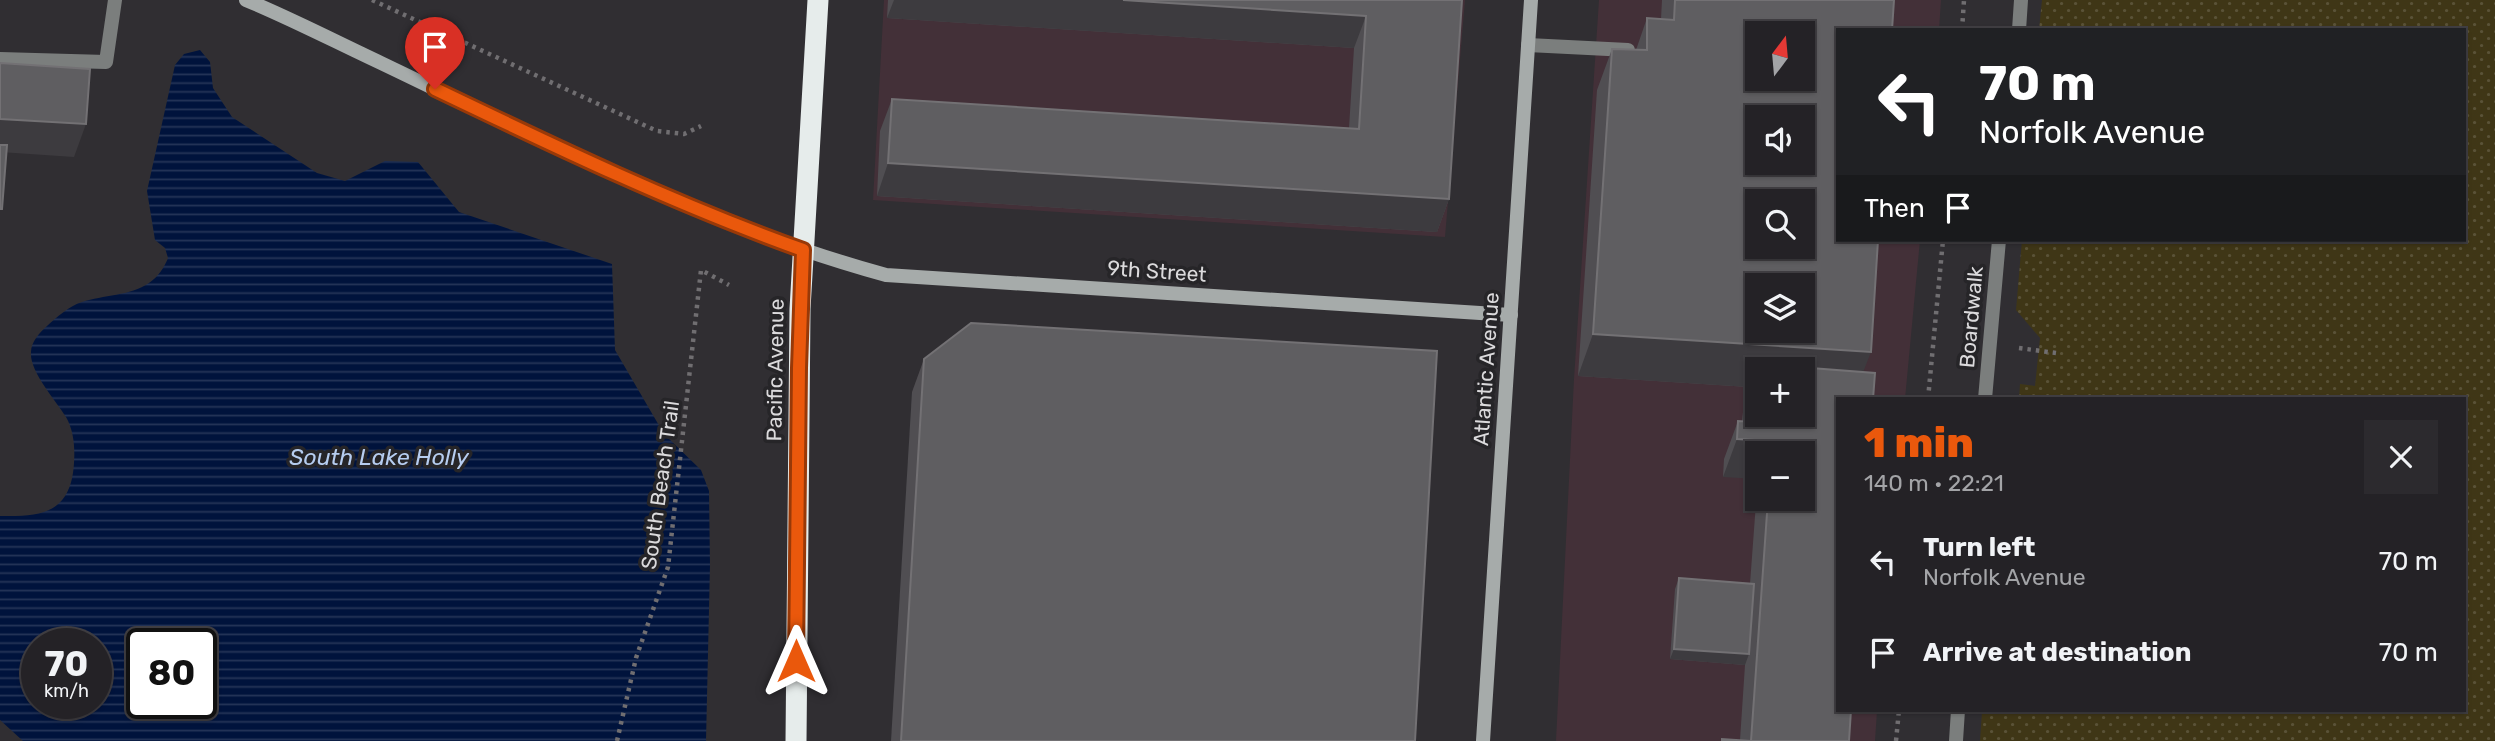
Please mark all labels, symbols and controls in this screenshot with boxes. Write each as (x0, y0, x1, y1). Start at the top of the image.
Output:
pin (405, 17, 465, 89)
north arrow (1745, 21, 1815, 91)
map controls (1745, 21, 1815, 511)
icon: arrive (416, 28, 454, 66)
text: 70 m (1979, 54, 2096, 112)
icon: left (1864, 56, 1955, 147)
button: sound (1745, 105, 1815, 175)
text: Norfolk Avenue (1979, 113, 2205, 151)
button: search (1745, 189, 1815, 259)
icon: arrive (1939, 189, 1977, 227)
text: Then (1864, 193, 1925, 224)
street label: 9th Street (1107, 255, 1207, 287)
street label: Boardwalk (1954, 265, 1988, 369)
button: layers (1745, 273, 1815, 343)
street label: Atlantic Avenue (1468, 291, 1504, 447)
street label: Pacific Avenue (761, 298, 789, 442)
button: + (1745, 357, 1815, 427)
street label: South Beach Trail (636, 399, 684, 571)
text: 1 min (1864, 418, 1974, 468)
button: close (2364, 420, 2438, 494)
button: − (1745, 441, 1815, 511)
water label: South Lake Holly (289, 443, 470, 471)
text: 140 m · 22:21 (1864, 469, 2004, 497)
text: Turn left (1923, 532, 2035, 563)
icon: left (1864, 543, 1902, 581)
text: 70 m (2379, 546, 2438, 577)
text: Norfolk Avenue (1923, 563, 2086, 591)
position arrow (759, 624, 833, 698)
speed limit sign: 80 (126, 628, 217, 719)
icon: arrive (1864, 634, 1902, 672)
text: Arrive at destination (1923, 637, 2191, 668)
text: 70 m (2379, 637, 2438, 668)
text: 70 (45, 643, 88, 685)
text: km/h (44, 680, 89, 702)

